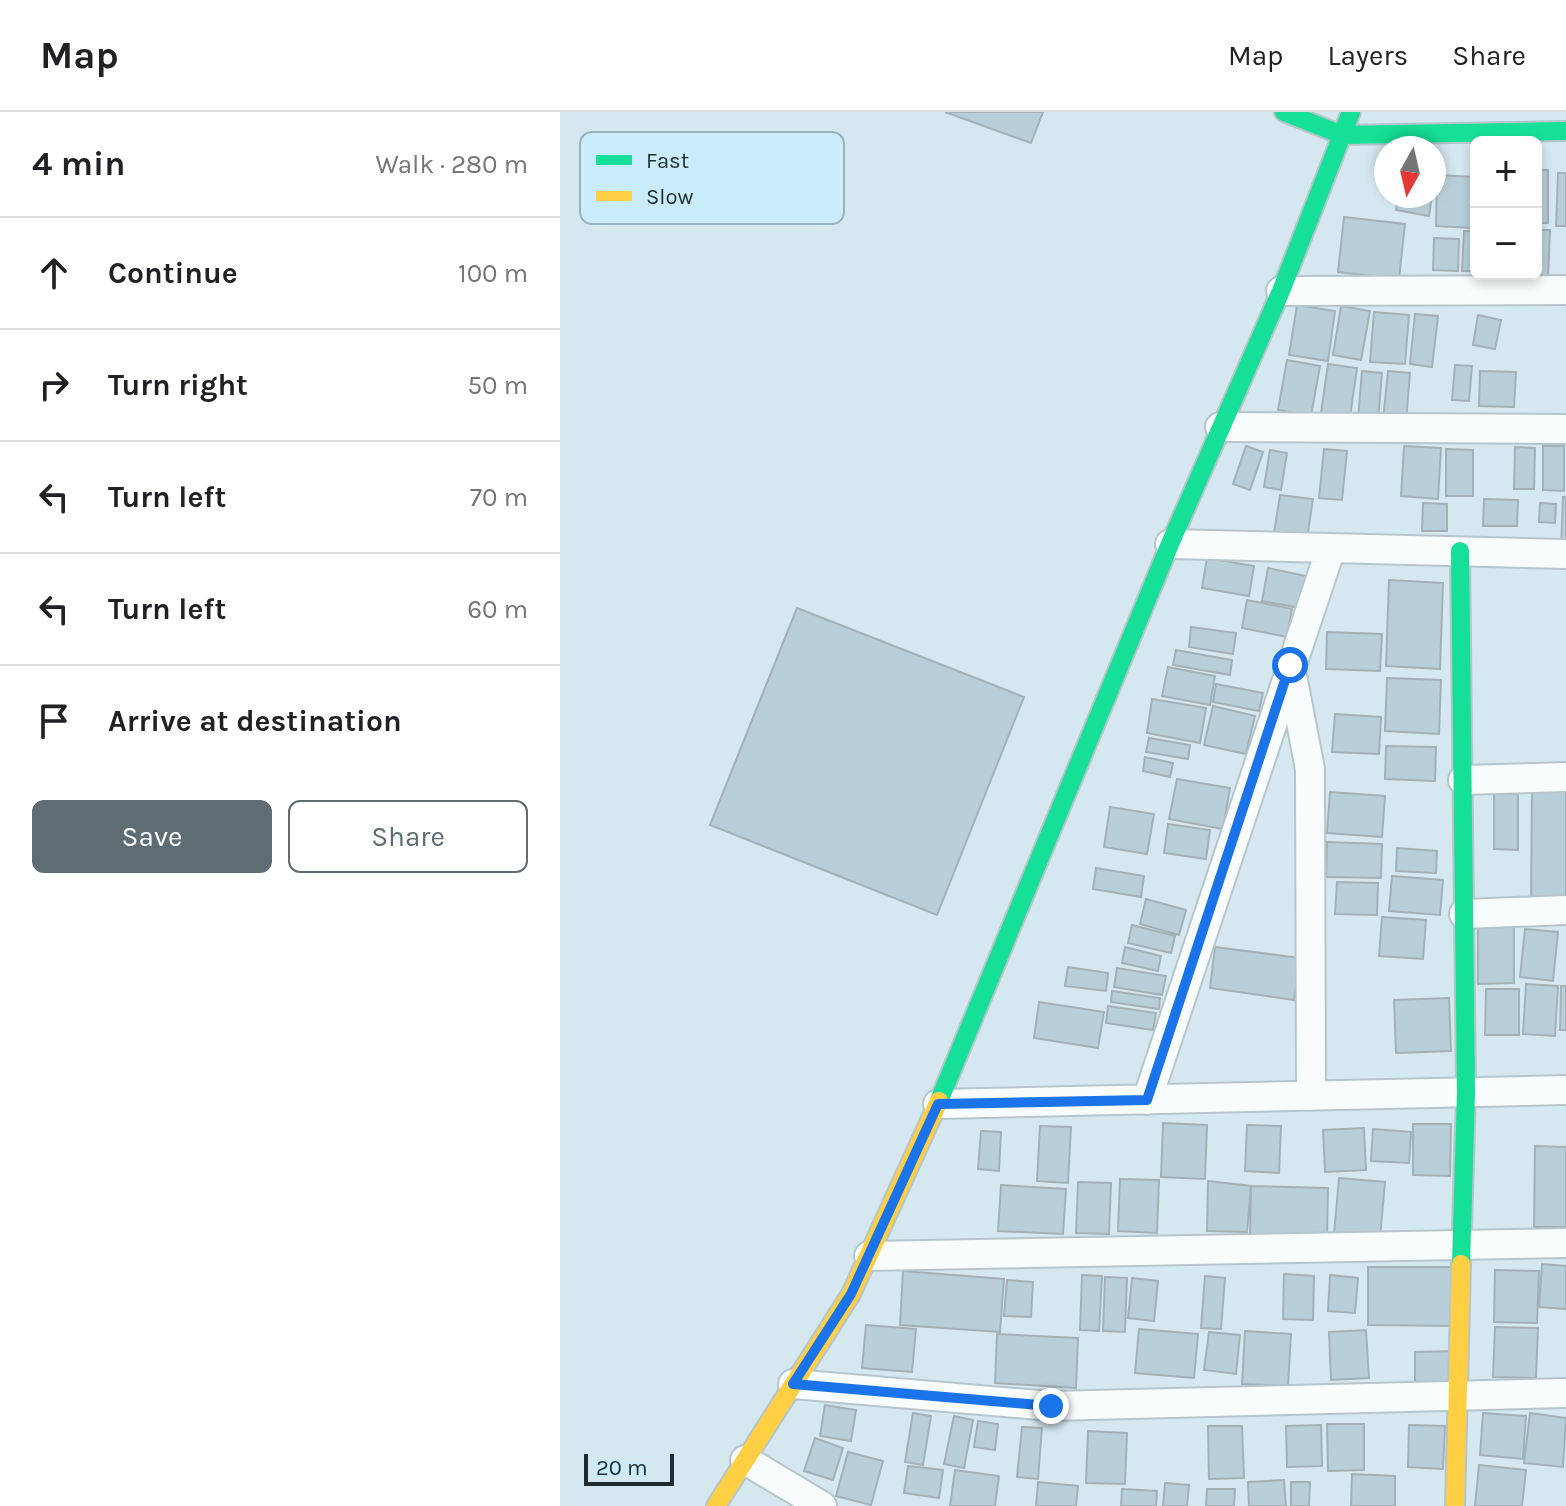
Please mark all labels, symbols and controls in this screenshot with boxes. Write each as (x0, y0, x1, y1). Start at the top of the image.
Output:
text: Map (40, 33, 119, 78)
text: Map (1228, 39, 1283, 72)
text: Layers (1327, 39, 1408, 72)
text: Share (1452, 39, 1526, 72)
legend (580, 132, 844, 224)
north arrow (1374, 136, 1446, 208)
map controls (1470, 136, 1542, 280)
button: + (1470, 136, 1542, 208)
text: 4 min (32, 144, 125, 184)
text: Fast (646, 148, 689, 174)
text: Walk · 280 m (375, 149, 528, 180)
text: Slow (646, 184, 693, 210)
button: − (1470, 208, 1542, 280)
icon: ahead (32, 251, 76, 295)
text: Continue (108, 255, 238, 291)
text: 100 m (458, 258, 528, 289)
icon: right (32, 363, 76, 407)
text: Turn right (108, 367, 248, 403)
text: 50 m (467, 370, 528, 401)
icon: left (32, 475, 76, 519)
text: Turn left (108, 479, 226, 515)
text: 70 m (470, 482, 528, 513)
icon: left (32, 587, 76, 631)
text: Turn left (108, 591, 226, 627)
text: 60 m (467, 594, 528, 625)
route start (1272, 647, 1308, 683)
icon: arrive (32, 699, 76, 743)
text: Arrive at destination (108, 703, 402, 739)
button: Save (32, 800, 272, 873)
button: Share (288, 800, 528, 873)
route end (1033, 1388, 1069, 1424)
scale bar (584, 1450, 674, 1486)
text: 20 m (596, 1455, 648, 1481)

